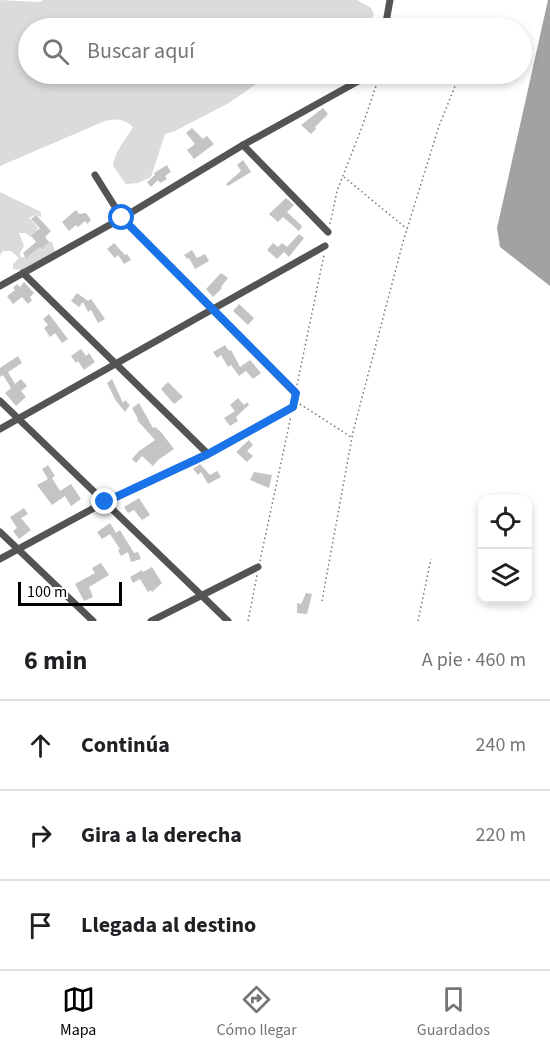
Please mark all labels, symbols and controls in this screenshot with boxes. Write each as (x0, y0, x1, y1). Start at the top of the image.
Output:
search box (18, 18, 532, 84)
icon: search (39, 35, 72, 68)
text: Buscar aquí (87, 35, 195, 67)
route start (108, 204, 134, 230)
route end (91, 488, 117, 514)
map controls (478, 495, 532, 603)
button: locate (478, 495, 532, 549)
button: layers (478, 549, 532, 603)
scale bar (18, 579, 122, 606)
text: 100 m (27, 581, 67, 603)
text: 6 min (24, 642, 87, 679)
text: A pie · 460 m (422, 646, 526, 674)
icon: ahead (24, 729, 57, 762)
text: Continúa (81, 729, 170, 761)
text: 240 m (476, 731, 526, 759)
icon: right (24, 819, 57, 852)
text: Gira a la derecha (81, 819, 242, 851)
text: 220 m (476, 821, 526, 849)
icon: arrive (24, 909, 57, 942)
text: Llegada al destino (81, 909, 256, 941)
tab: Mapa (60, 983, 96, 1041)
tab: Cómo llegar (216, 983, 297, 1041)
tab: Guardados (417, 983, 490, 1041)

